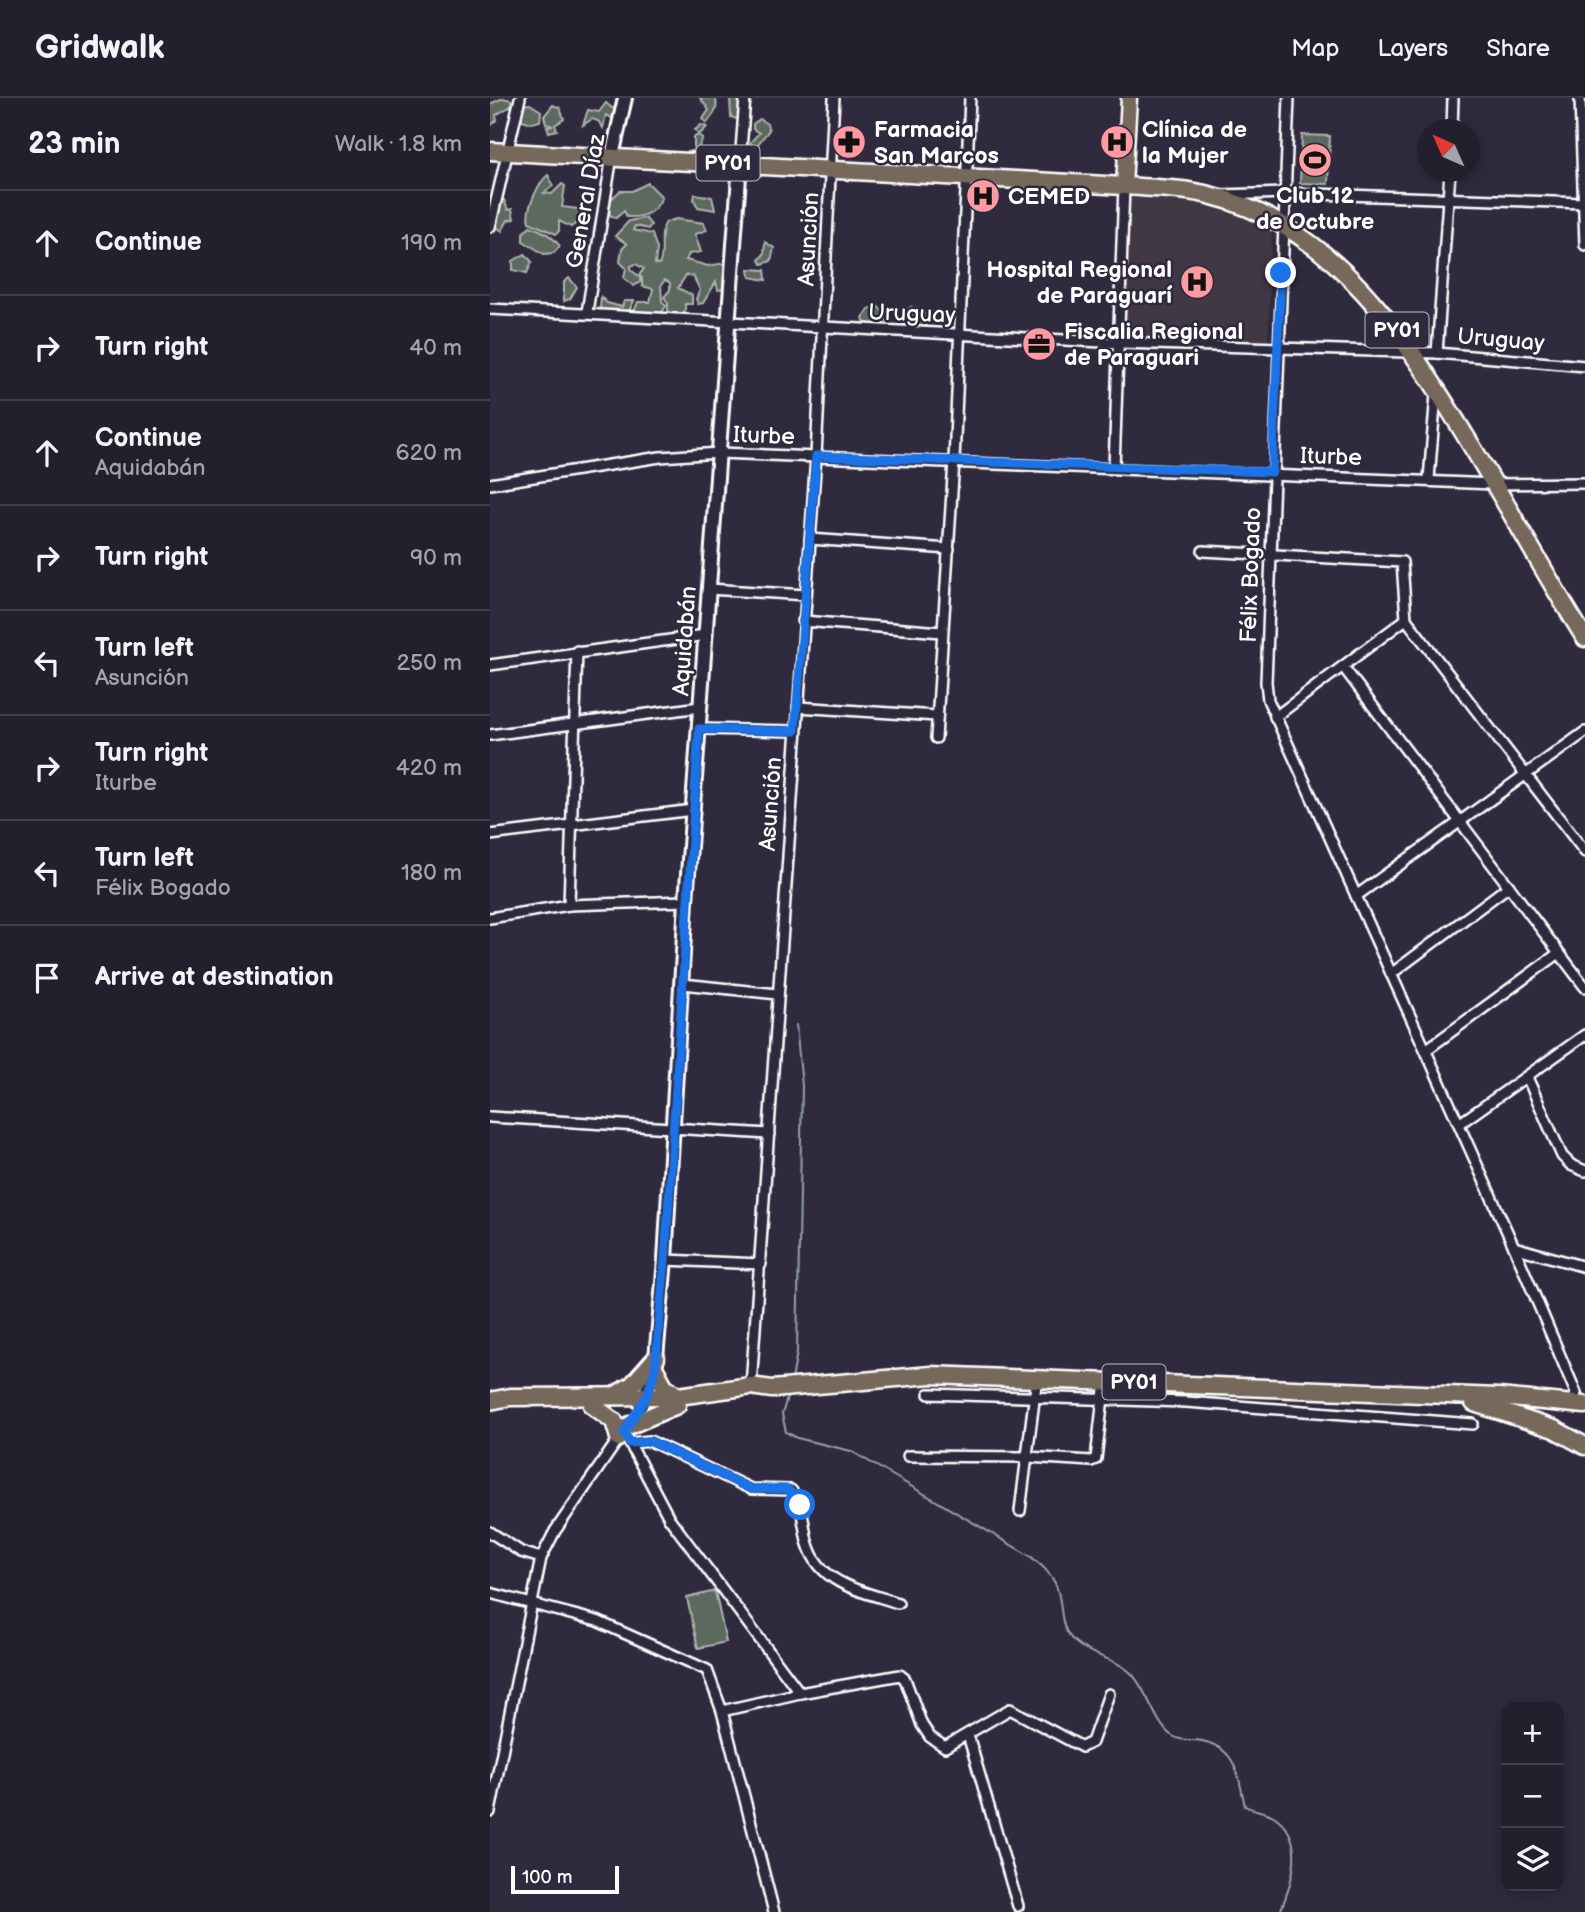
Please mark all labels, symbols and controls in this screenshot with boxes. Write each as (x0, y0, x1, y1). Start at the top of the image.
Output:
text: Gridwalk (35, 28, 165, 68)
text: Map (1291, 34, 1339, 63)
text: Layers (1377, 34, 1448, 63)
text: Share (1486, 34, 1550, 63)
place label: Farmacia San Marcos (874, 116, 999, 170)
place label: Clínica de la Mujer (1142, 116, 1247, 170)
north arrow (1417, 119, 1480, 182)
pharmacy icon: Farmacia San Marcos (830, 123, 868, 161)
hospital icon: Clínica de la Mujer (1098, 123, 1136, 161)
text: 23 min (28, 126, 121, 162)
text: Walk · 1.8 km (335, 130, 462, 158)
street label: General Díaz (560, 131, 612, 271)
sports icon: Club 12 de Octubre (1296, 141, 1334, 179)
road number: PY01 (696, 146, 760, 180)
hospital icon: CEMED (964, 177, 1002, 215)
place label: Club 12 de Octubre (1256, 182, 1374, 236)
place label: CEMED (1008, 183, 1090, 211)
street label: Asunción (793, 191, 825, 287)
icon: ahead (28, 224, 66, 262)
text: Continue (95, 227, 202, 258)
text: 190 m (401, 229, 462, 257)
place label: Hospital Regional de Paraguarí (987, 256, 1173, 310)
route end (1265, 257, 1296, 288)
hospital icon: Hospital Regional de Paraguarí (1178, 263, 1216, 301)
street label: Uruguay (868, 298, 957, 330)
road number: PY01 (1366, 313, 1429, 348)
place label: Fiscalia Regional de Paraguari (1064, 318, 1243, 372)
street label: Uruguay (1456, 322, 1546, 358)
office icon: Fiscalia Regional de Paraguari (1020, 325, 1058, 363)
icon: right (28, 329, 66, 367)
text: Turn right (95, 332, 208, 363)
text: 40 m (409, 334, 462, 362)
street label: Iturbe (733, 421, 795, 451)
text: Continue (95, 423, 202, 454)
icon: ahead (28, 434, 66, 472)
text: 620 m (396, 439, 462, 467)
street label: Iturbe (1300, 442, 1362, 472)
text: Aquidabán (95, 454, 205, 482)
street label: Félix Bogado (1235, 507, 1267, 643)
icon: right (28, 539, 66, 577)
text: Turn right (95, 542, 208, 573)
text: 90 m (410, 544, 462, 572)
street label: Aquidabán (667, 585, 703, 697)
text: Turn left (95, 633, 194, 664)
icon: left (28, 644, 66, 682)
text: 250 m (396, 649, 462, 677)
text: Asunción (95, 664, 189, 692)
text: Turn right (95, 738, 208, 769)
icon: right (28, 749, 66, 787)
text: 420 m (396, 754, 462, 782)
street label: Asunción (754, 756, 788, 852)
text: Iturbe (95, 769, 157, 797)
text: Turn left (95, 843, 194, 874)
icon: left (28, 854, 66, 892)
text: 180 m (401, 859, 462, 887)
text: Félix Bogado (95, 874, 231, 902)
icon: arrive (28, 959, 66, 997)
text: Arrive at destination (95, 962, 334, 993)
road number: PY01 (1102, 1364, 1166, 1400)
route start (784, 1489, 815, 1520)
map controls (1501, 1702, 1564, 1891)
button: + (1501, 1702, 1564, 1765)
button: − (1501, 1765, 1564, 1828)
button: layers (1501, 1828, 1564, 1891)
scale bar (511, 1863, 620, 1895)
text: 100 m (522, 1866, 573, 1889)

